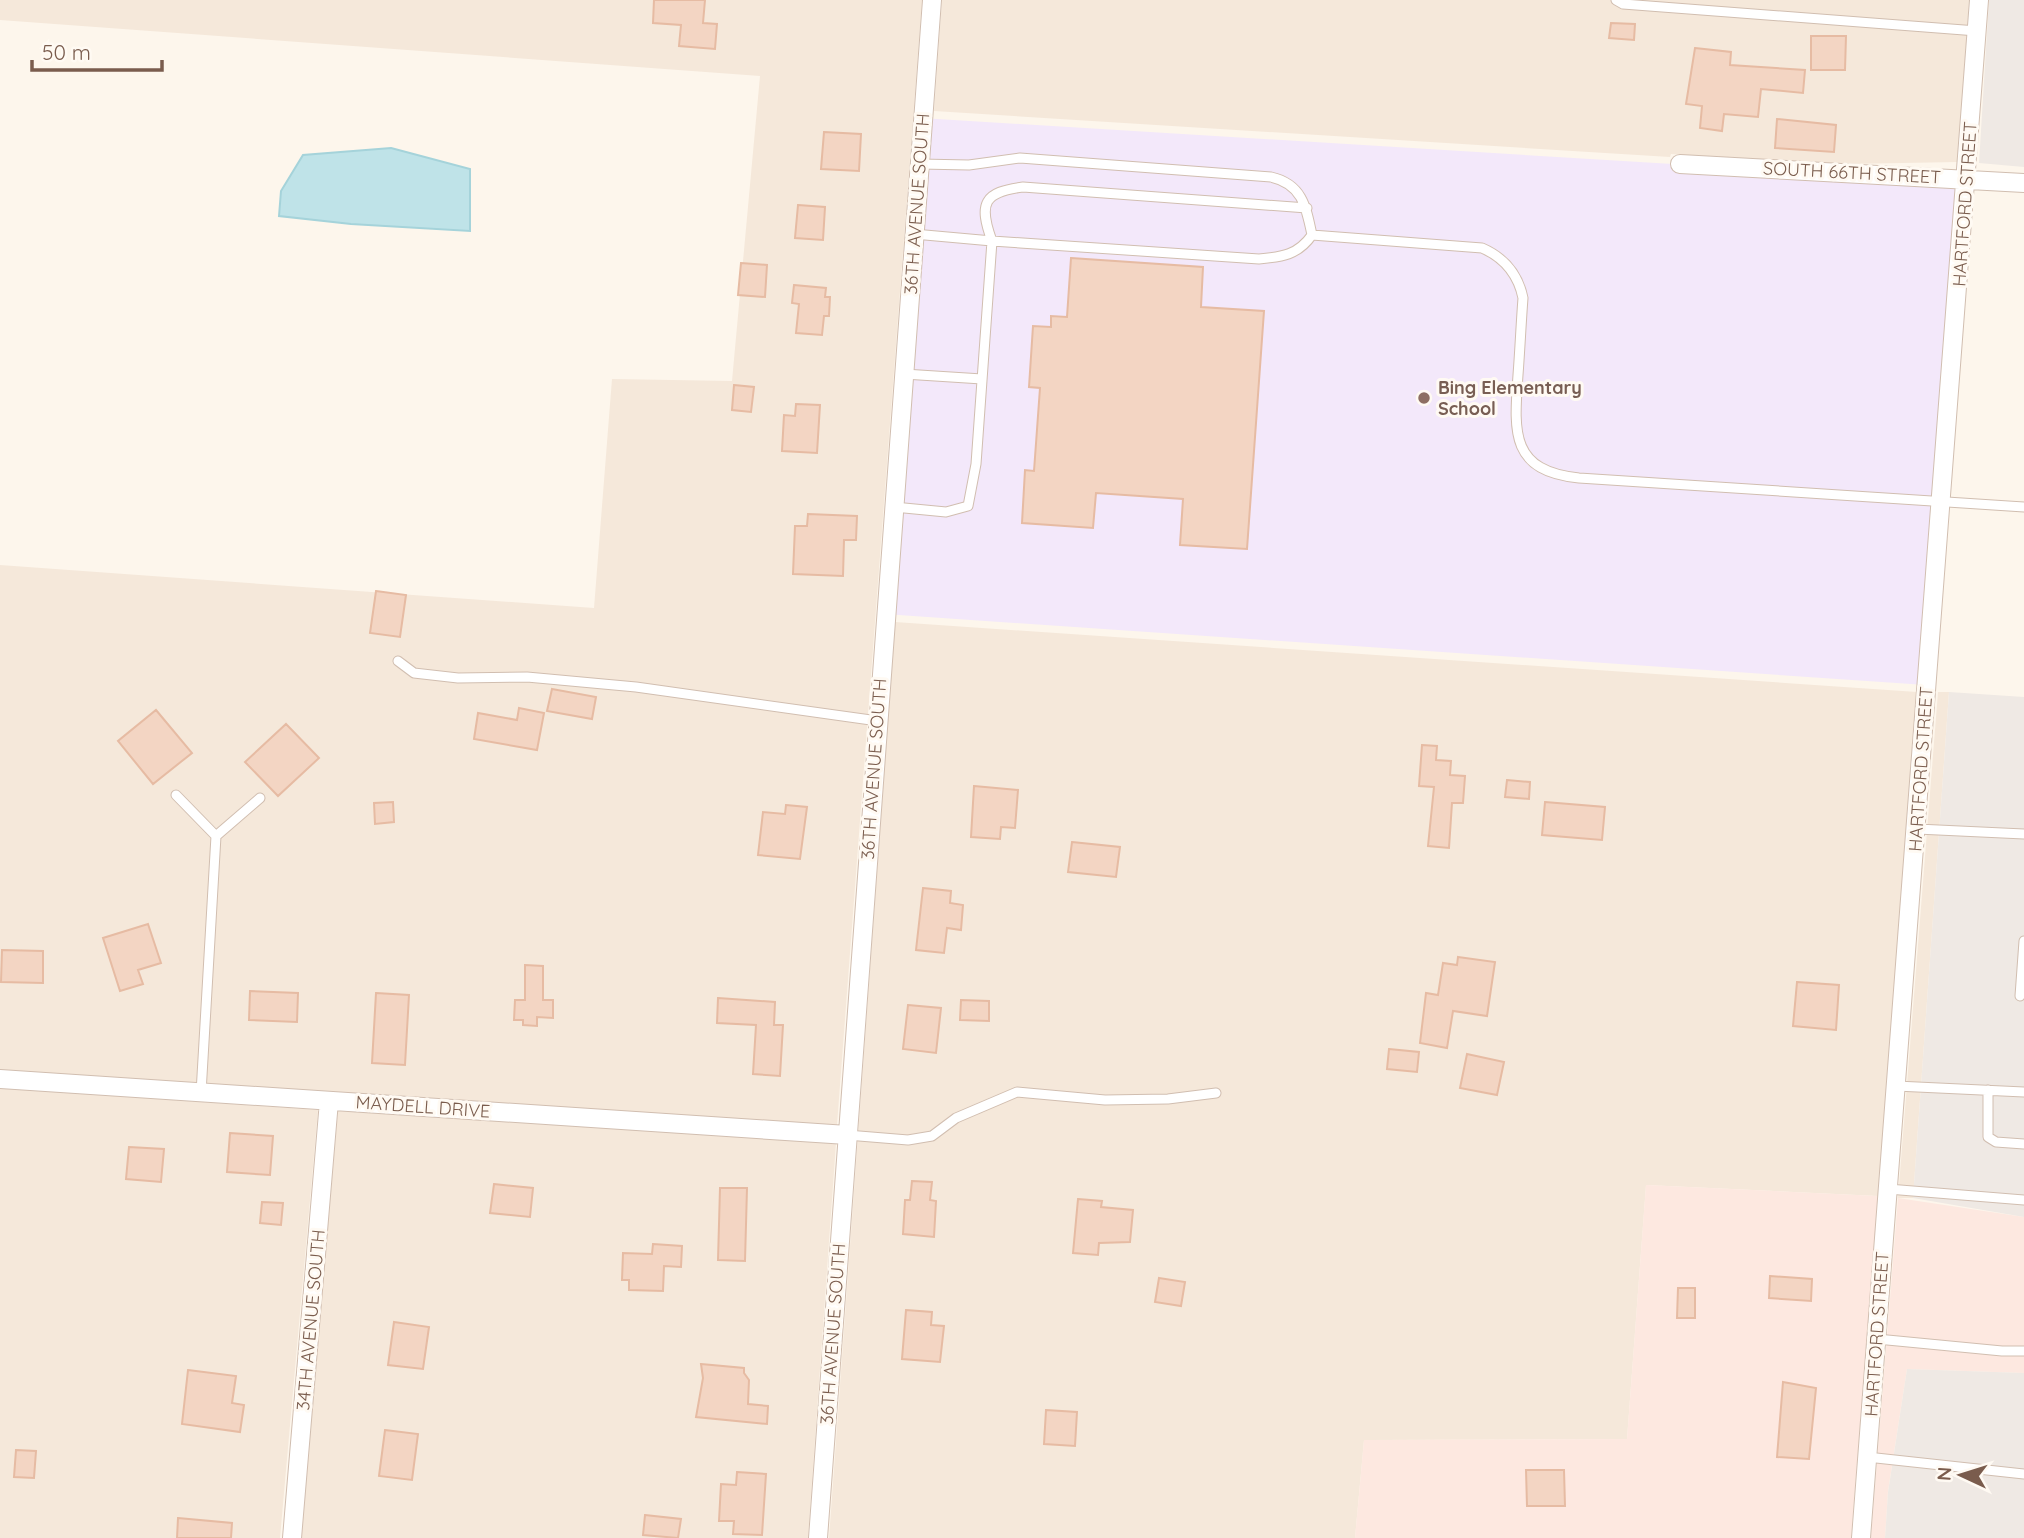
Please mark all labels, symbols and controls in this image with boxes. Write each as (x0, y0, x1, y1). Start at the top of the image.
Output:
scale bar (32, 28, 161, 72)
text: 50 m (42, 39, 91, 65)
street label: 36TH AVENUE SOUTH (899, 113, 934, 295)
street label: HARTFORD STREET (1947, 121, 1982, 287)
street label: SOUTH 66TH STREET (1763, 156, 1942, 189)
place label: Bing Elementary School (1438, 376, 1582, 420)
marker: Bing Elementary School (1416, 390, 1432, 406)
street label: 36TH AVENUE SOUTH (856, 678, 891, 860)
street label: HARTFORD STREET (1903, 686, 1938, 852)
street label: MAYDELL DRIVE (355, 1090, 491, 1123)
street label: 34TH AVENUE SOUTH (291, 1229, 330, 1411)
street label: 36TH AVENUE SOUTH (815, 1243, 850, 1425)
street label: HARTFORD STREET (1859, 1251, 1894, 1417)
north arrow (1926, 1440, 1996, 1510)
text: N (1932, 1466, 1956, 1482)

